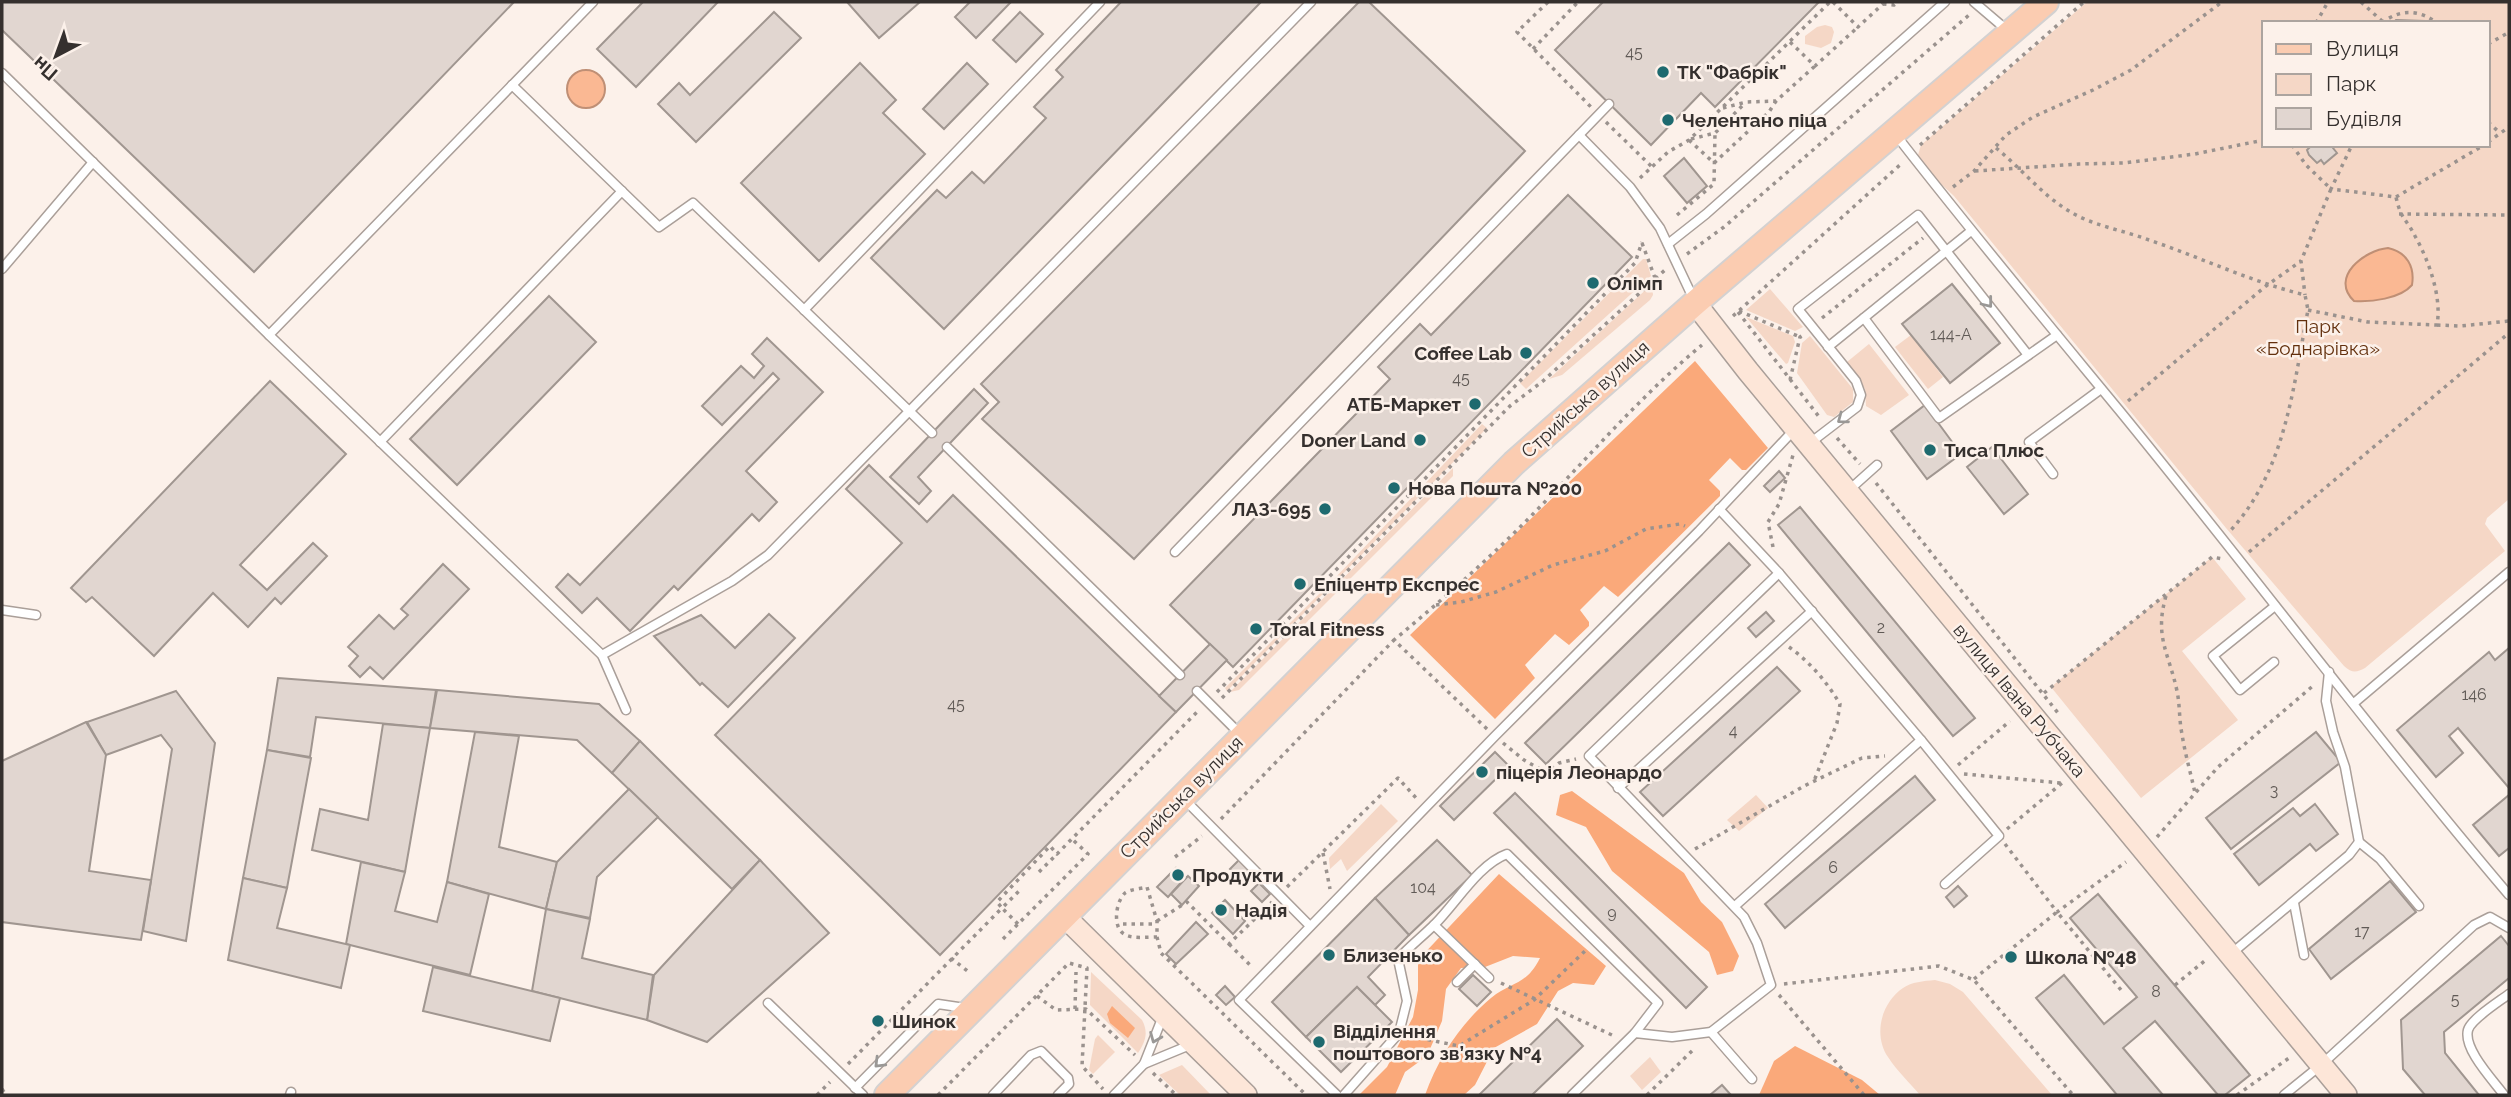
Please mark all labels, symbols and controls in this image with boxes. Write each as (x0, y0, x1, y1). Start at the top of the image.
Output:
north arrow (21, 21, 91, 91)
legend (2262, 21, 2490, 147)
text: Вулиця (2326, 36, 2399, 61)
house number: 45 (1625, 43, 1643, 62)
text: Пн (28, 52, 62, 85)
place label: ТК "Фабрік" (1677, 61, 1787, 83)
marker: ТК "Фабрік" (1655, 64, 1671, 80)
text: Парк (2326, 71, 2376, 96)
text: Будівля (2326, 106, 2402, 131)
place label: Челентано піца (1682, 109, 1827, 131)
marker: Челентано піца (1660, 112, 1676, 128)
place label: Олімп (1607, 272, 1663, 294)
marker: Олімп (1585, 275, 1601, 291)
one-way arrow (1980, 295, 1993, 308)
park label: Парк «Боднарівка» (2256, 315, 2380, 359)
house number: 144-А (1930, 325, 1972, 344)
street label: Стрийська вулиця (1516, 336, 1654, 462)
place label: Coffee Lab (1414, 342, 1512, 364)
marker: Coffee Lab (1518, 345, 1534, 361)
house number: 45 (1452, 369, 1470, 388)
place label: АТБ-Маркет (1347, 393, 1462, 415)
marker: АТБ-Маркет (1467, 396, 1483, 412)
one-way arrow (1837, 410, 1849, 423)
place label: Doner Land (1301, 429, 1406, 451)
marker: Doner Land (1412, 432, 1428, 448)
place label: Тиса Плюс (1944, 439, 2044, 461)
marker: Тиса Плюс (1922, 442, 1938, 458)
place label: Нова Пошта №200 (1408, 477, 1582, 499)
marker: Нова Пошта №200 (1386, 480, 1402, 496)
place label: ЛАЗ-695 (1232, 498, 1311, 520)
marker: ЛАЗ-695 (1317, 501, 1333, 517)
place label: Епіцентр Експрес (1314, 573, 1480, 595)
marker: Епіцентр Експрес (1292, 576, 1308, 592)
place label: Toral Fitness (1270, 618, 1384, 640)
house number: 2 (1877, 618, 1885, 637)
street label: вулиця Івана Рубчака (1949, 619, 2091, 781)
marker: Toral Fitness (1248, 621, 1264, 637)
house number: 146 (2461, 685, 2487, 704)
house number: 45 (947, 695, 965, 714)
house number: 4 (1729, 721, 1738, 740)
street label: Стрийська вулиця (1115, 731, 1247, 863)
place label: піцерія Леонардо (1496, 761, 1662, 783)
marker: піцерія Леонардо (1474, 764, 1490, 780)
house number: 3 (2270, 781, 2278, 800)
house number: 6 (1828, 858, 1838, 877)
place label: Продукти (1192, 864, 1284, 886)
marker: Продукти (1170, 867, 1186, 883)
house number: 104 (1410, 878, 1436, 897)
place label: Надія (1235, 899, 1287, 921)
marker: Надія (1213, 902, 1229, 918)
house number: 9 (1607, 903, 1617, 922)
house number: 17 (2354, 922, 2370, 941)
place label: Близенько (1343, 944, 1443, 966)
place label: Школа №48 (2025, 946, 2137, 968)
marker: Близенько (1321, 947, 1337, 963)
marker: Школа №48 (2003, 949, 2019, 965)
house number: 8 (2151, 982, 2161, 1001)
house number: 5 (2451, 990, 2460, 1009)
place label: Шинок (892, 1010, 957, 1032)
marker: Шинок (870, 1013, 886, 1029)
place label: Відділення поштового зв’язку №4 (1333, 1020, 1542, 1064)
one-way arrow (1149, 1032, 1163, 1044)
marker: Відділення поштового зв’язку №4 (1311, 1034, 1327, 1050)
one-way arrow (874, 1055, 887, 1068)

